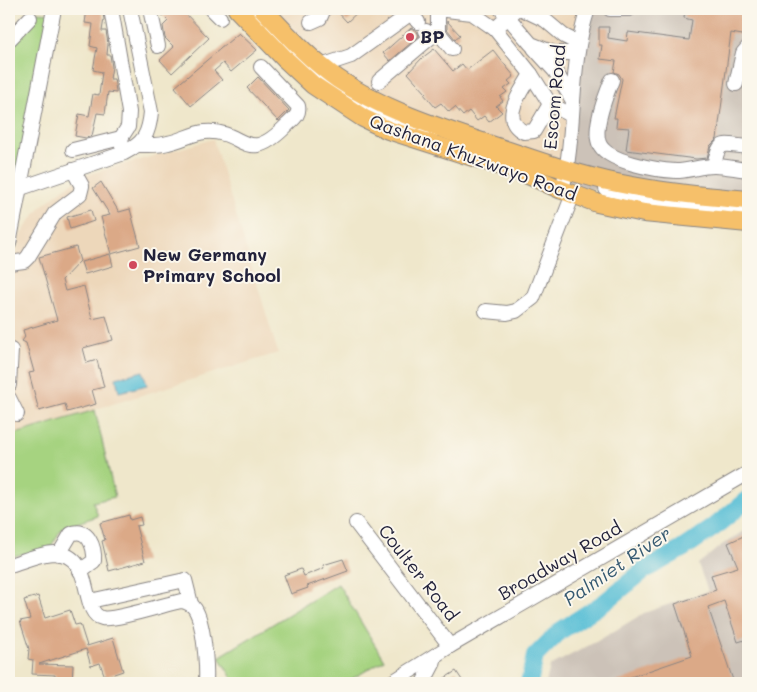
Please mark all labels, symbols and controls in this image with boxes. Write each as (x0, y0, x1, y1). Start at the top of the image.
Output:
place label: BP (420, 24, 444, 48)
marker: BP (404, 31, 416, 43)
street label: Escom Road (537, 43, 571, 150)
street label: Qashana Khuzwayo Road (366, 108, 580, 206)
place label: New Germany Primary School (143, 242, 281, 287)
marker: New Germany Primary School (127, 259, 139, 271)
street label: Broadway Road (493, 515, 626, 605)
street label: Coulter Road (373, 519, 464, 626)
water label: Palmiet River (558, 520, 675, 611)

